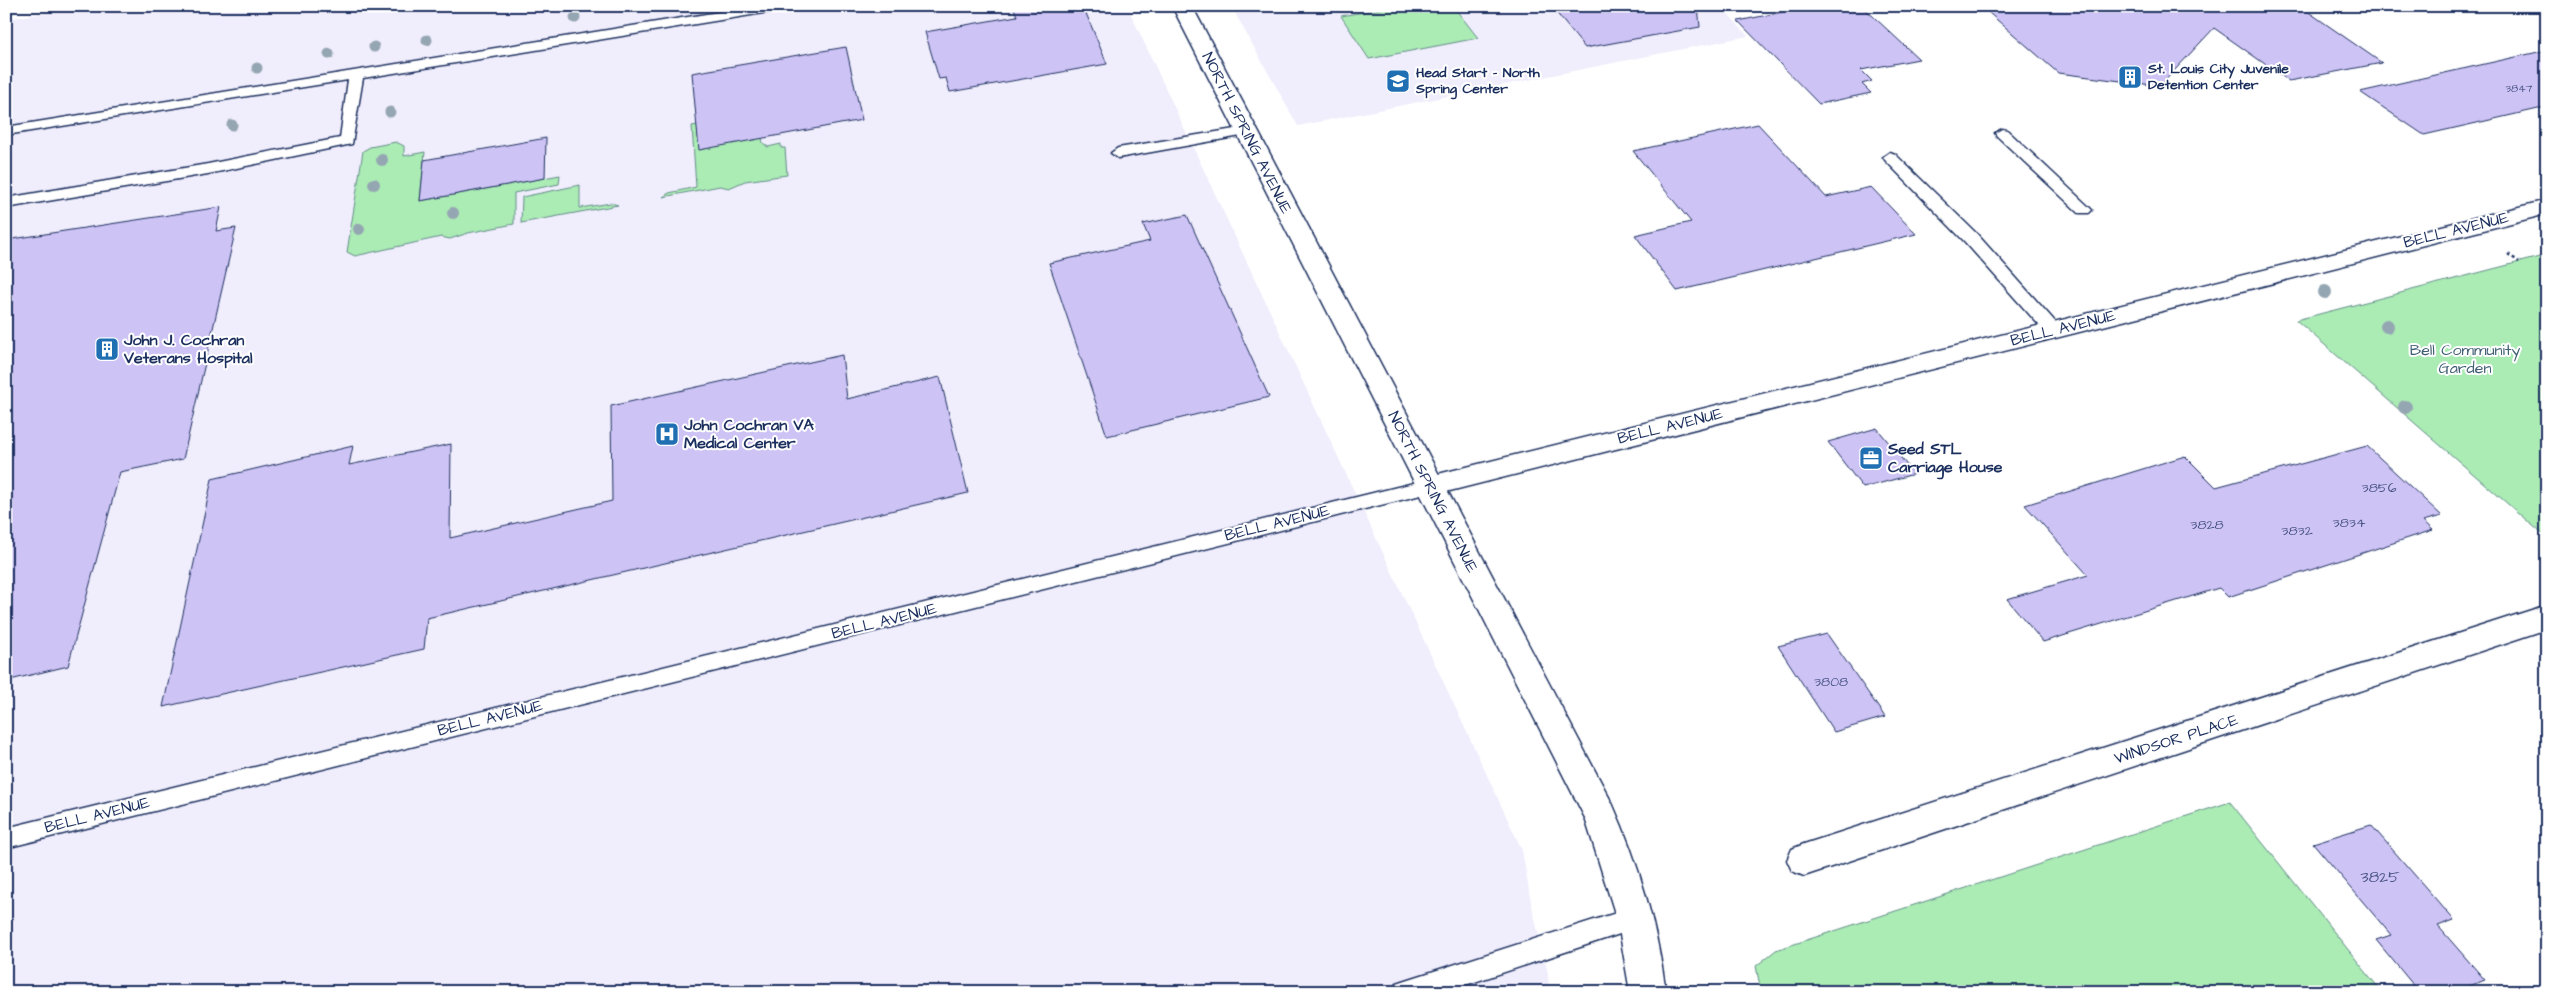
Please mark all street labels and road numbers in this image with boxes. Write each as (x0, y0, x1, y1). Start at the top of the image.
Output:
street label: NORTH SPRING AVENUE (1197, 49, 1298, 218)
street label: BELL AVENUE (2401, 206, 2511, 254)
street label: BELL AVENUE (2008, 304, 2118, 352)
street label: BELL AVENUE (1615, 402, 1725, 450)
street label: NORTH SPRING AVENUE (1383, 408, 1484, 577)
street label: BELL AVENUE (1222, 499, 1332, 547)
street label: BELL AVENUE (829, 597, 939, 645)
street label: BELL AVENUE (435, 694, 545, 742)
street label: WINDSOR PLACE (2111, 708, 2241, 769)
street label: BELL AVENUE (42, 791, 152, 839)

